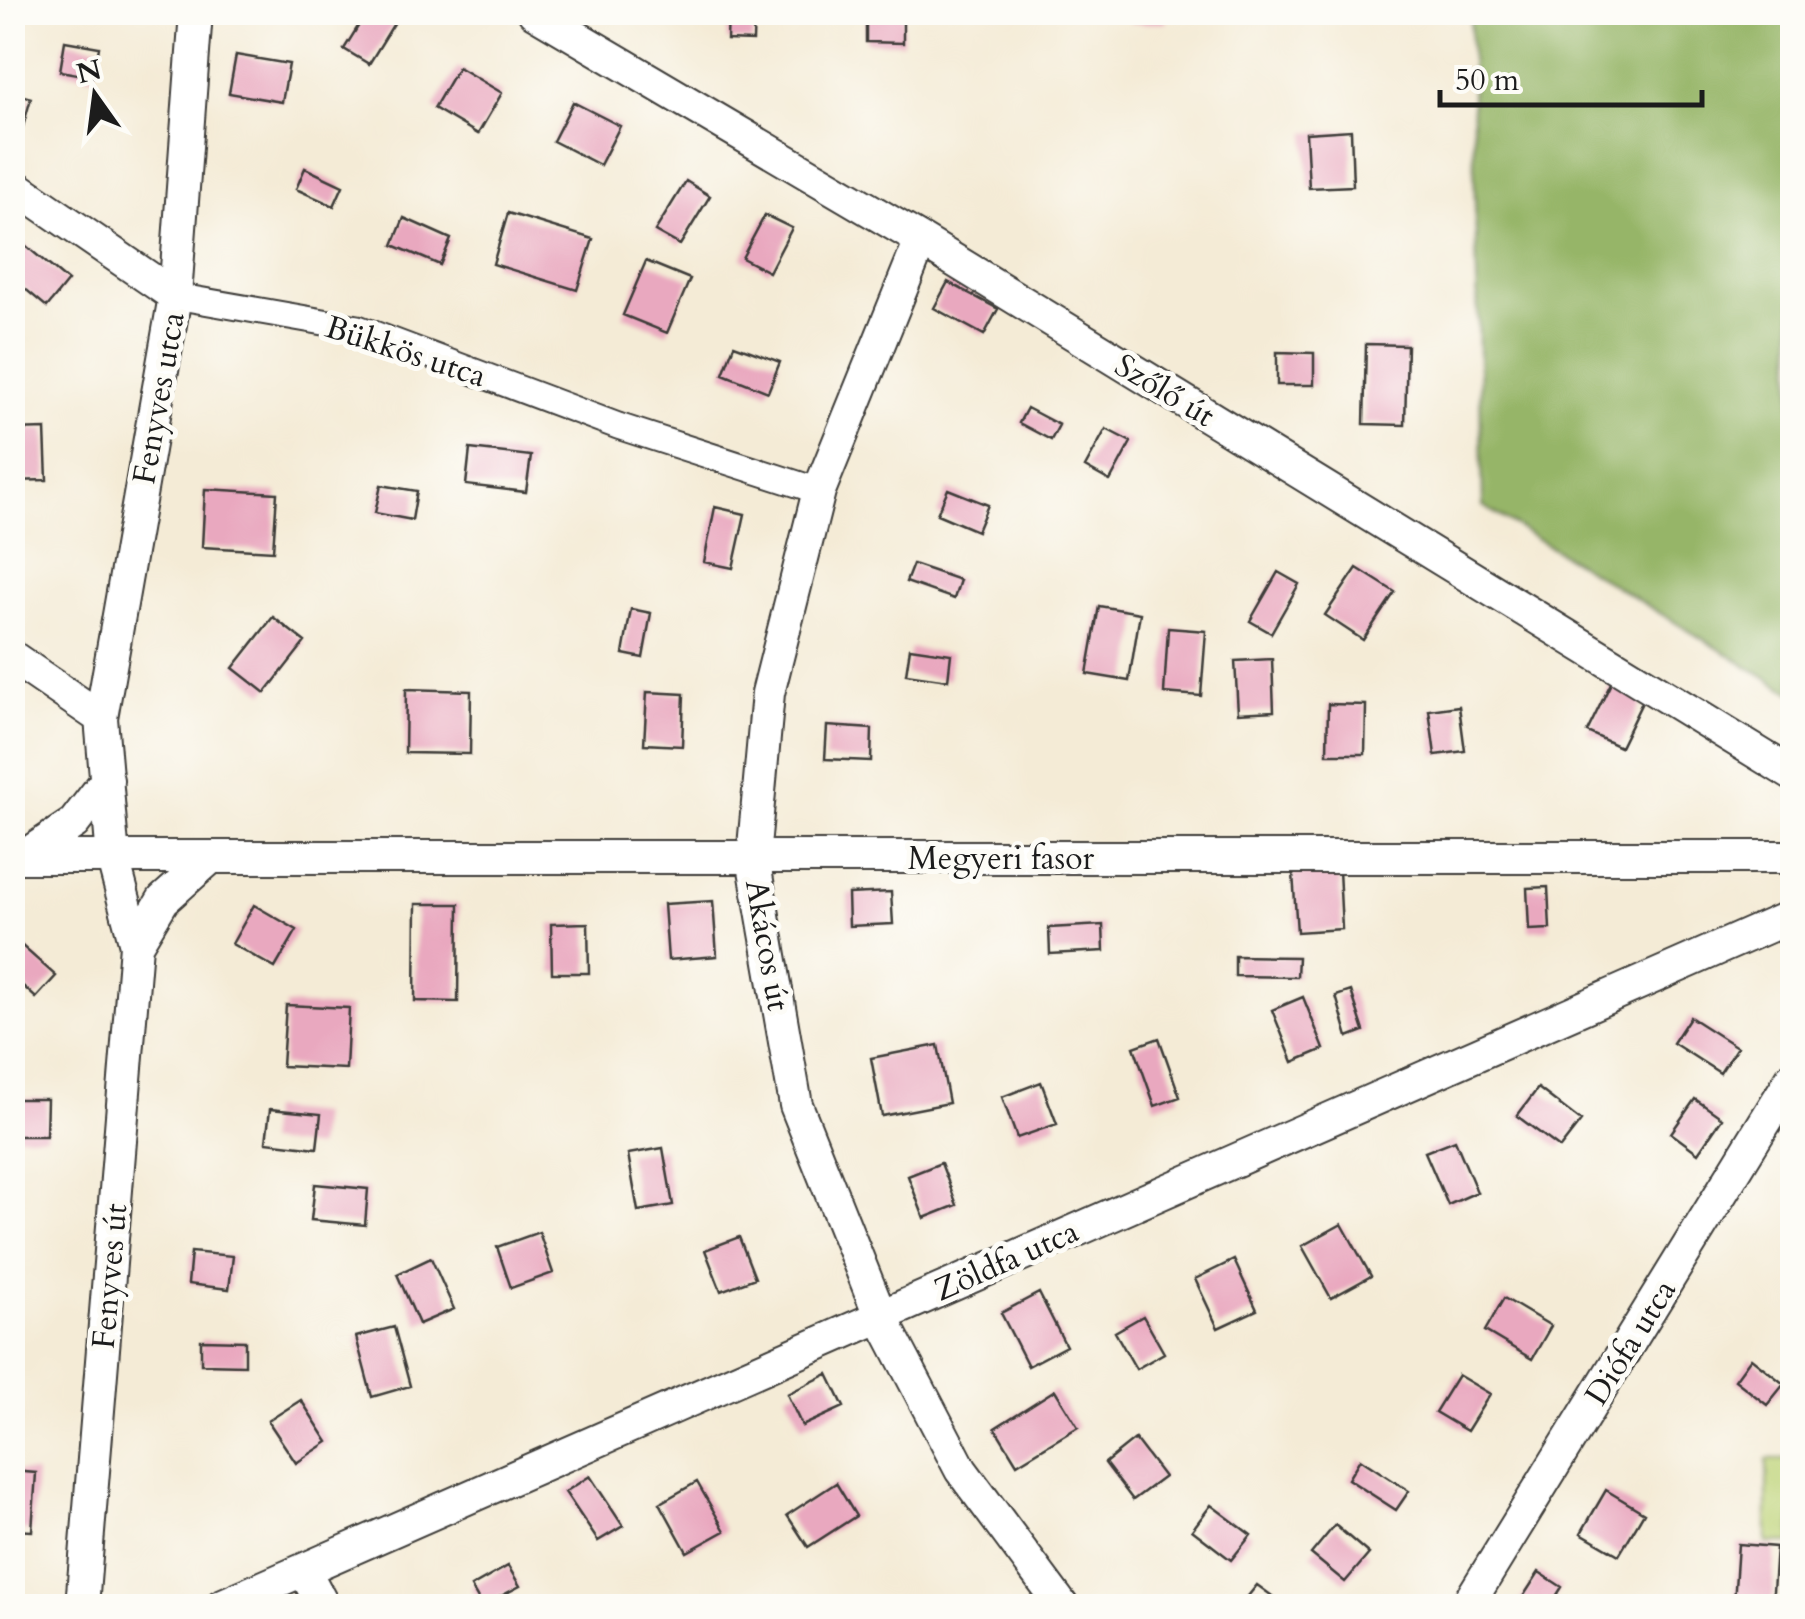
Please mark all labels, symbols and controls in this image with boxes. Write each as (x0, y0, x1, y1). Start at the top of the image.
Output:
north arrow (45, 45, 145, 145)
scale bar (1440, 45, 1702, 107)
text: N (73, 50, 106, 93)
text: 50 m (1455, 60, 1520, 101)
street label: Bükkös utca (320, 305, 492, 399)
street label: Fenyves utca (122, 309, 196, 488)
street label: Szőlő út (1106, 344, 1223, 438)
street label: Megyeri fasor (908, 837, 1095, 881)
street label: Akácos út (734, 876, 800, 1014)
street label: Fenyves út (82, 1202, 138, 1350)
street label: Zöldfa utca (927, 1210, 1086, 1312)
street label: Diófa utca (1575, 1271, 1687, 1414)

